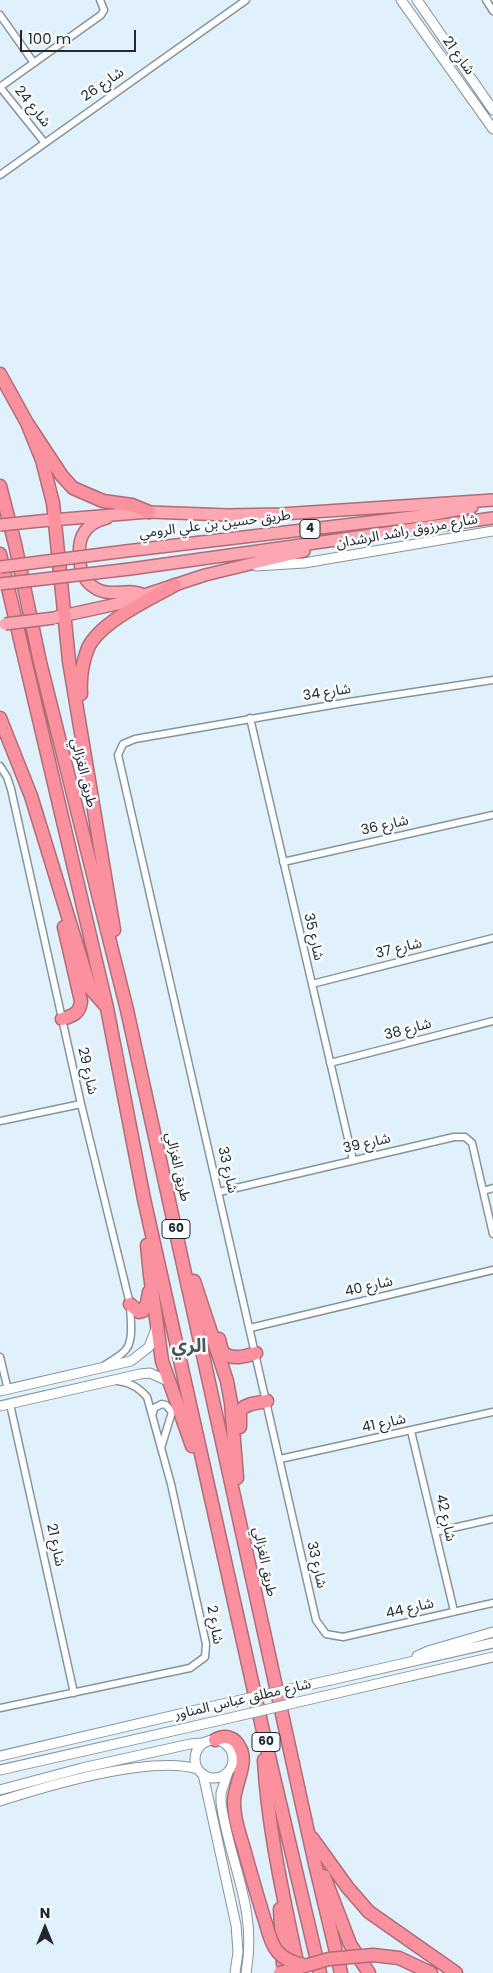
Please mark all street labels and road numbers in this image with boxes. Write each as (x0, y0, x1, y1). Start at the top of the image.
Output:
street label: شارع 21 (438, 33, 478, 79)
street label: شارع 26 (79, 64, 127, 106)
street label: شارع 24 (10, 83, 54, 131)
street label: طريق حسين بن علي الرومي (138, 507, 292, 543)
street label: شارع مرزوق راشد الرشدان (335, 511, 479, 553)
road number: 4 (300, 520, 320, 538)
street label: شارع 34 (302, 681, 352, 705)
street label: طريق الغزالي (66, 737, 100, 809)
street label: شارع 36 (360, 812, 410, 840)
street label: شارع 35 (299, 912, 327, 962)
street label: شارع 37 (374, 935, 424, 963)
street label: شارع 38 (383, 1016, 433, 1044)
street label: شارع 29 (73, 1046, 101, 1096)
street label: شارع 39 (342, 1130, 392, 1158)
street label: طريق الغزالي (161, 1131, 193, 1203)
street label: شارع 33 (213, 1145, 241, 1195)
road number: 60 (162, 1220, 190, 1238)
street label: شارع 40 (343, 1273, 395, 1301)
street label: شارع 41 (361, 1411, 407, 1437)
street label: شارع 42 (431, 1493, 459, 1543)
street label: شارع 21 (42, 1522, 68, 1568)
street label: طريق الغزالي (248, 1526, 280, 1598)
street label: شارع 33 (302, 1540, 330, 1590)
street label: شارع 44 (384, 1595, 436, 1623)
street label: شارع 2 (202, 1604, 226, 1646)
street label: شارع مطلق عباس المناور (173, 1676, 313, 1724)
road number: 60 (252, 1732, 280, 1751)

